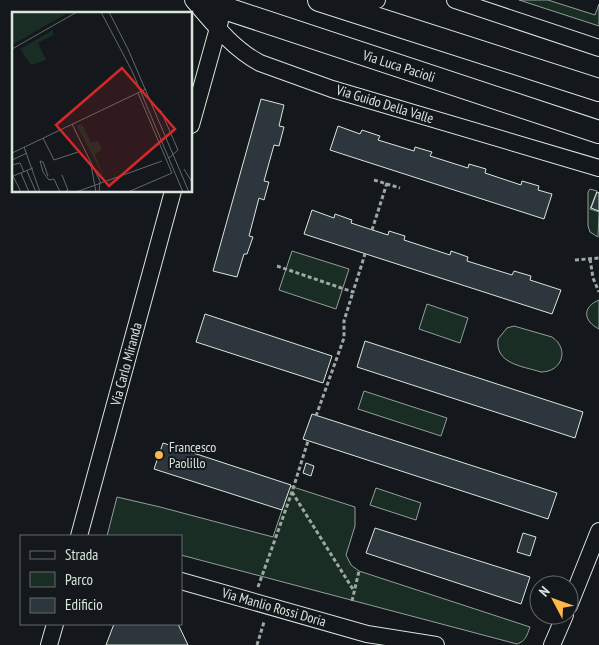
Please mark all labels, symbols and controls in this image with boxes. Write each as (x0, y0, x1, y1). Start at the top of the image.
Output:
inset map (12, 12, 192, 192)
street label: Via Luca Pacioli (359, 46, 438, 86)
street label: Via Guido Della Valle (333, 80, 436, 127)
street label: Via Carlo Miranda (106, 321, 146, 408)
place label: Francesco Paolillo (169, 438, 216, 472)
marker: Francesco Paolillo (153, 449, 165, 461)
legend (20, 535, 182, 625)
text: Strada (65, 545, 98, 564)
text: Parco (65, 570, 93, 589)
north arrow (529, 575, 579, 625)
street label: Via Manlio Rossi Doria (219, 583, 328, 630)
text: N (535, 583, 553, 600)
text: Edificio (65, 595, 103, 614)

